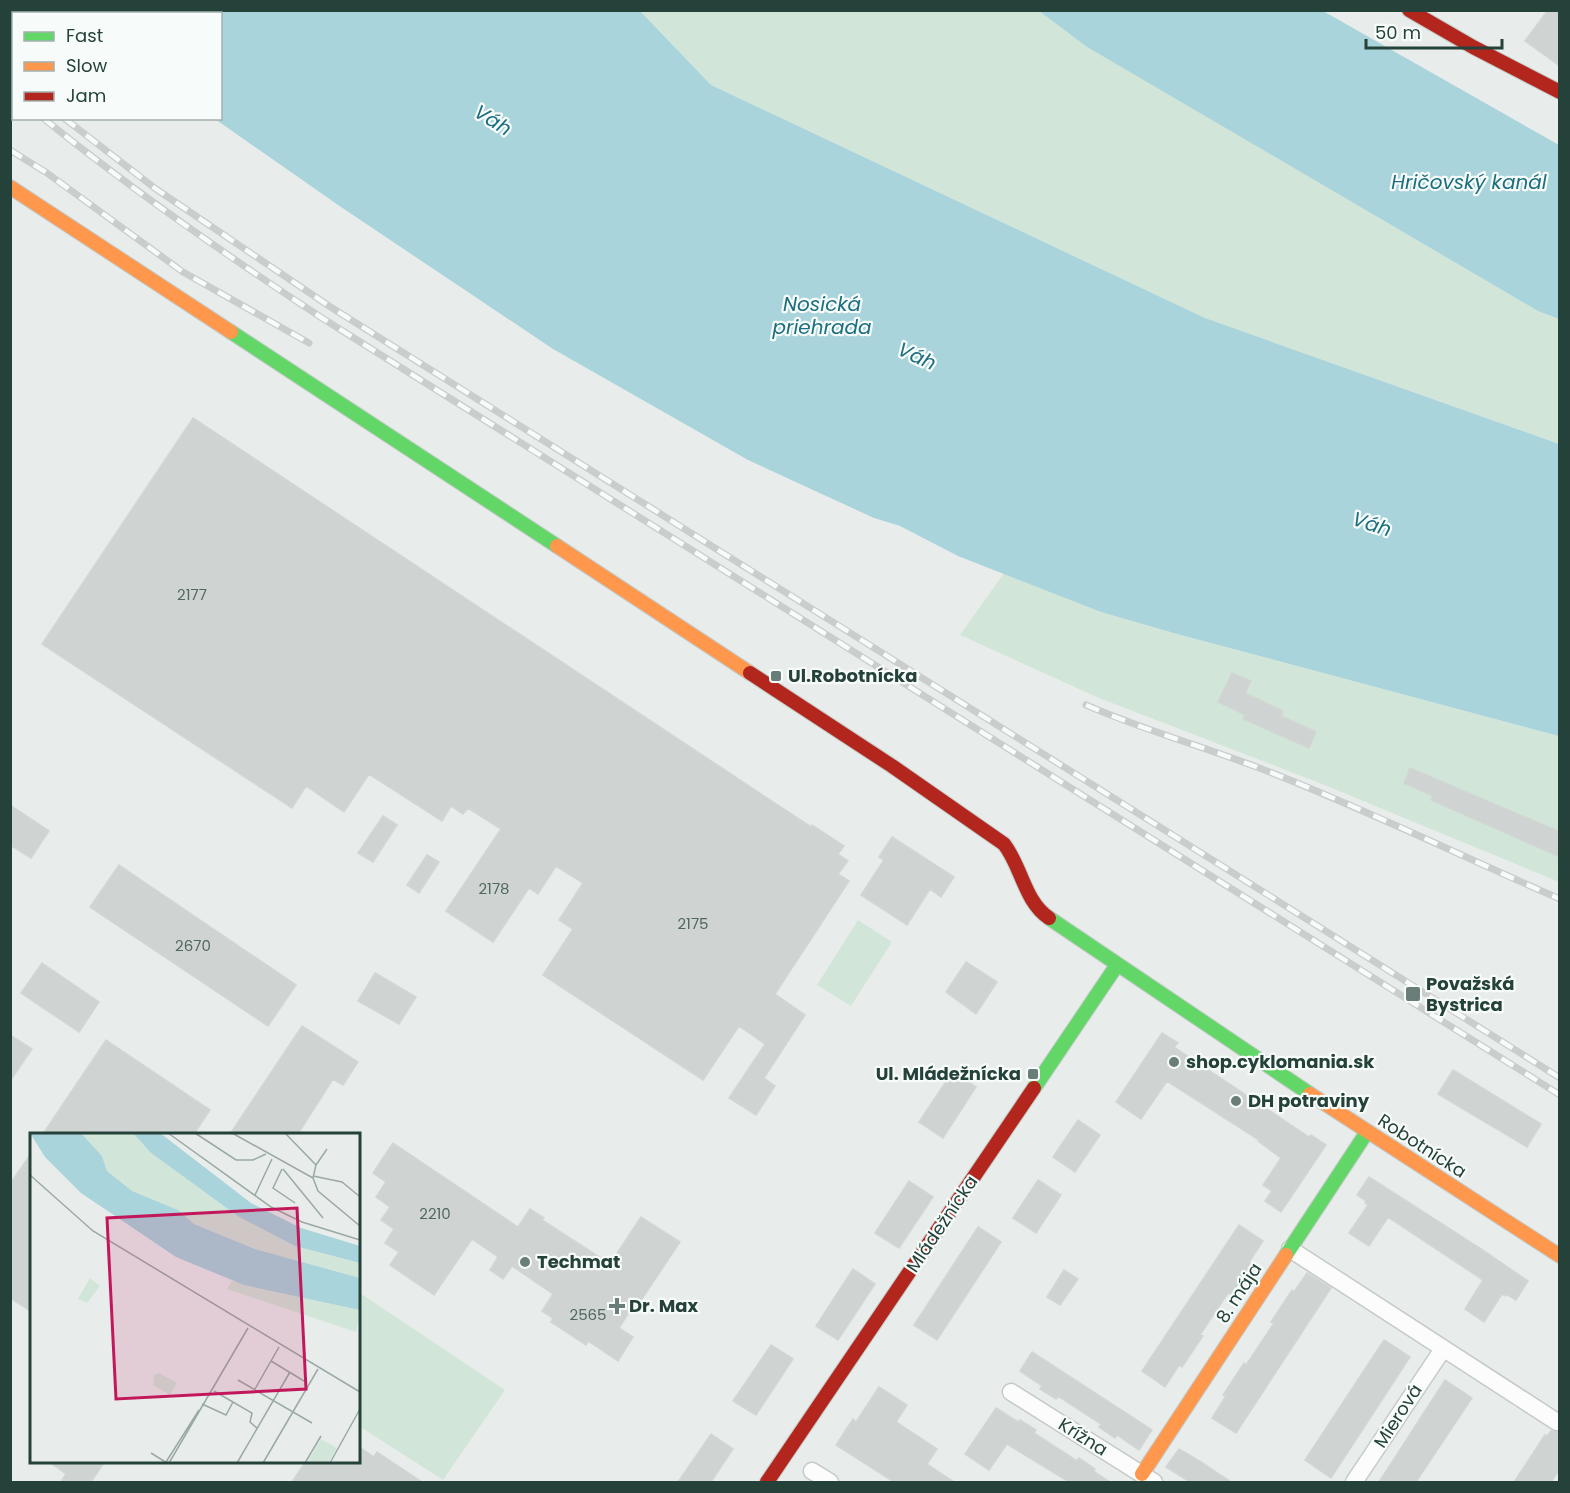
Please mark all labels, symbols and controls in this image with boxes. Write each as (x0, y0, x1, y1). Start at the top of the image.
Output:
legend (12, 12, 222, 120)
scale bar (1366, 12, 1502, 50)
text: 50 m (1375, 20, 1421, 45)
text: Fast (66, 23, 103, 48)
text: Slow (66, 53, 108, 78)
text: Jam (66, 83, 106, 108)
water label: Váh (469, 98, 517, 142)
water label: Hričovský kanál (1391, 168, 1547, 196)
water label: Nosická priehrada (771, 290, 872, 341)
water label: Váh (893, 335, 941, 377)
water label: Váh (1349, 505, 1395, 543)
house number: 2177 (177, 584, 207, 605)
place label: Ul.Robotnícka (788, 663, 917, 688)
marker: Ul.Robotnícka (769, 669, 783, 683)
house number: 2178 (478, 878, 510, 899)
house number: 2175 (677, 913, 709, 934)
house number: 2670 (175, 935, 211, 956)
place label: Považská Bystrica (1426, 971, 1515, 1017)
marker: Považská Bystrica (1404, 985, 1422, 1003)
place label: shop.cyklomania.sk (1186, 1049, 1375, 1074)
marker: shop.cyklomania.sk (1167, 1055, 1181, 1069)
place label: Ul. Mládežnícka (876, 1061, 1021, 1086)
marker: Ul. Mládežnícka (1026, 1067, 1040, 1081)
place label: DH potraviny (1248, 1088, 1370, 1113)
marker: DH potraviny (1229, 1094, 1243, 1108)
street label: Robotnícka (1373, 1108, 1471, 1184)
inset map (30, 1133, 360, 1463)
street label: Mládežnícka (900, 1170, 983, 1277)
house number: 2210 (419, 1203, 451, 1224)
place label: Techmat (537, 1249, 620, 1274)
marker: Techmat (518, 1255, 532, 1269)
street label: 8. mája (1210, 1258, 1267, 1328)
place label: Dr. Max (629, 1293, 698, 1318)
marker: Dr. Max (610, 1299, 624, 1313)
house number: 2565 (570, 1304, 607, 1325)
street label: Mierová (1368, 1379, 1428, 1453)
street label: Krížna (1054, 1412, 1113, 1461)

